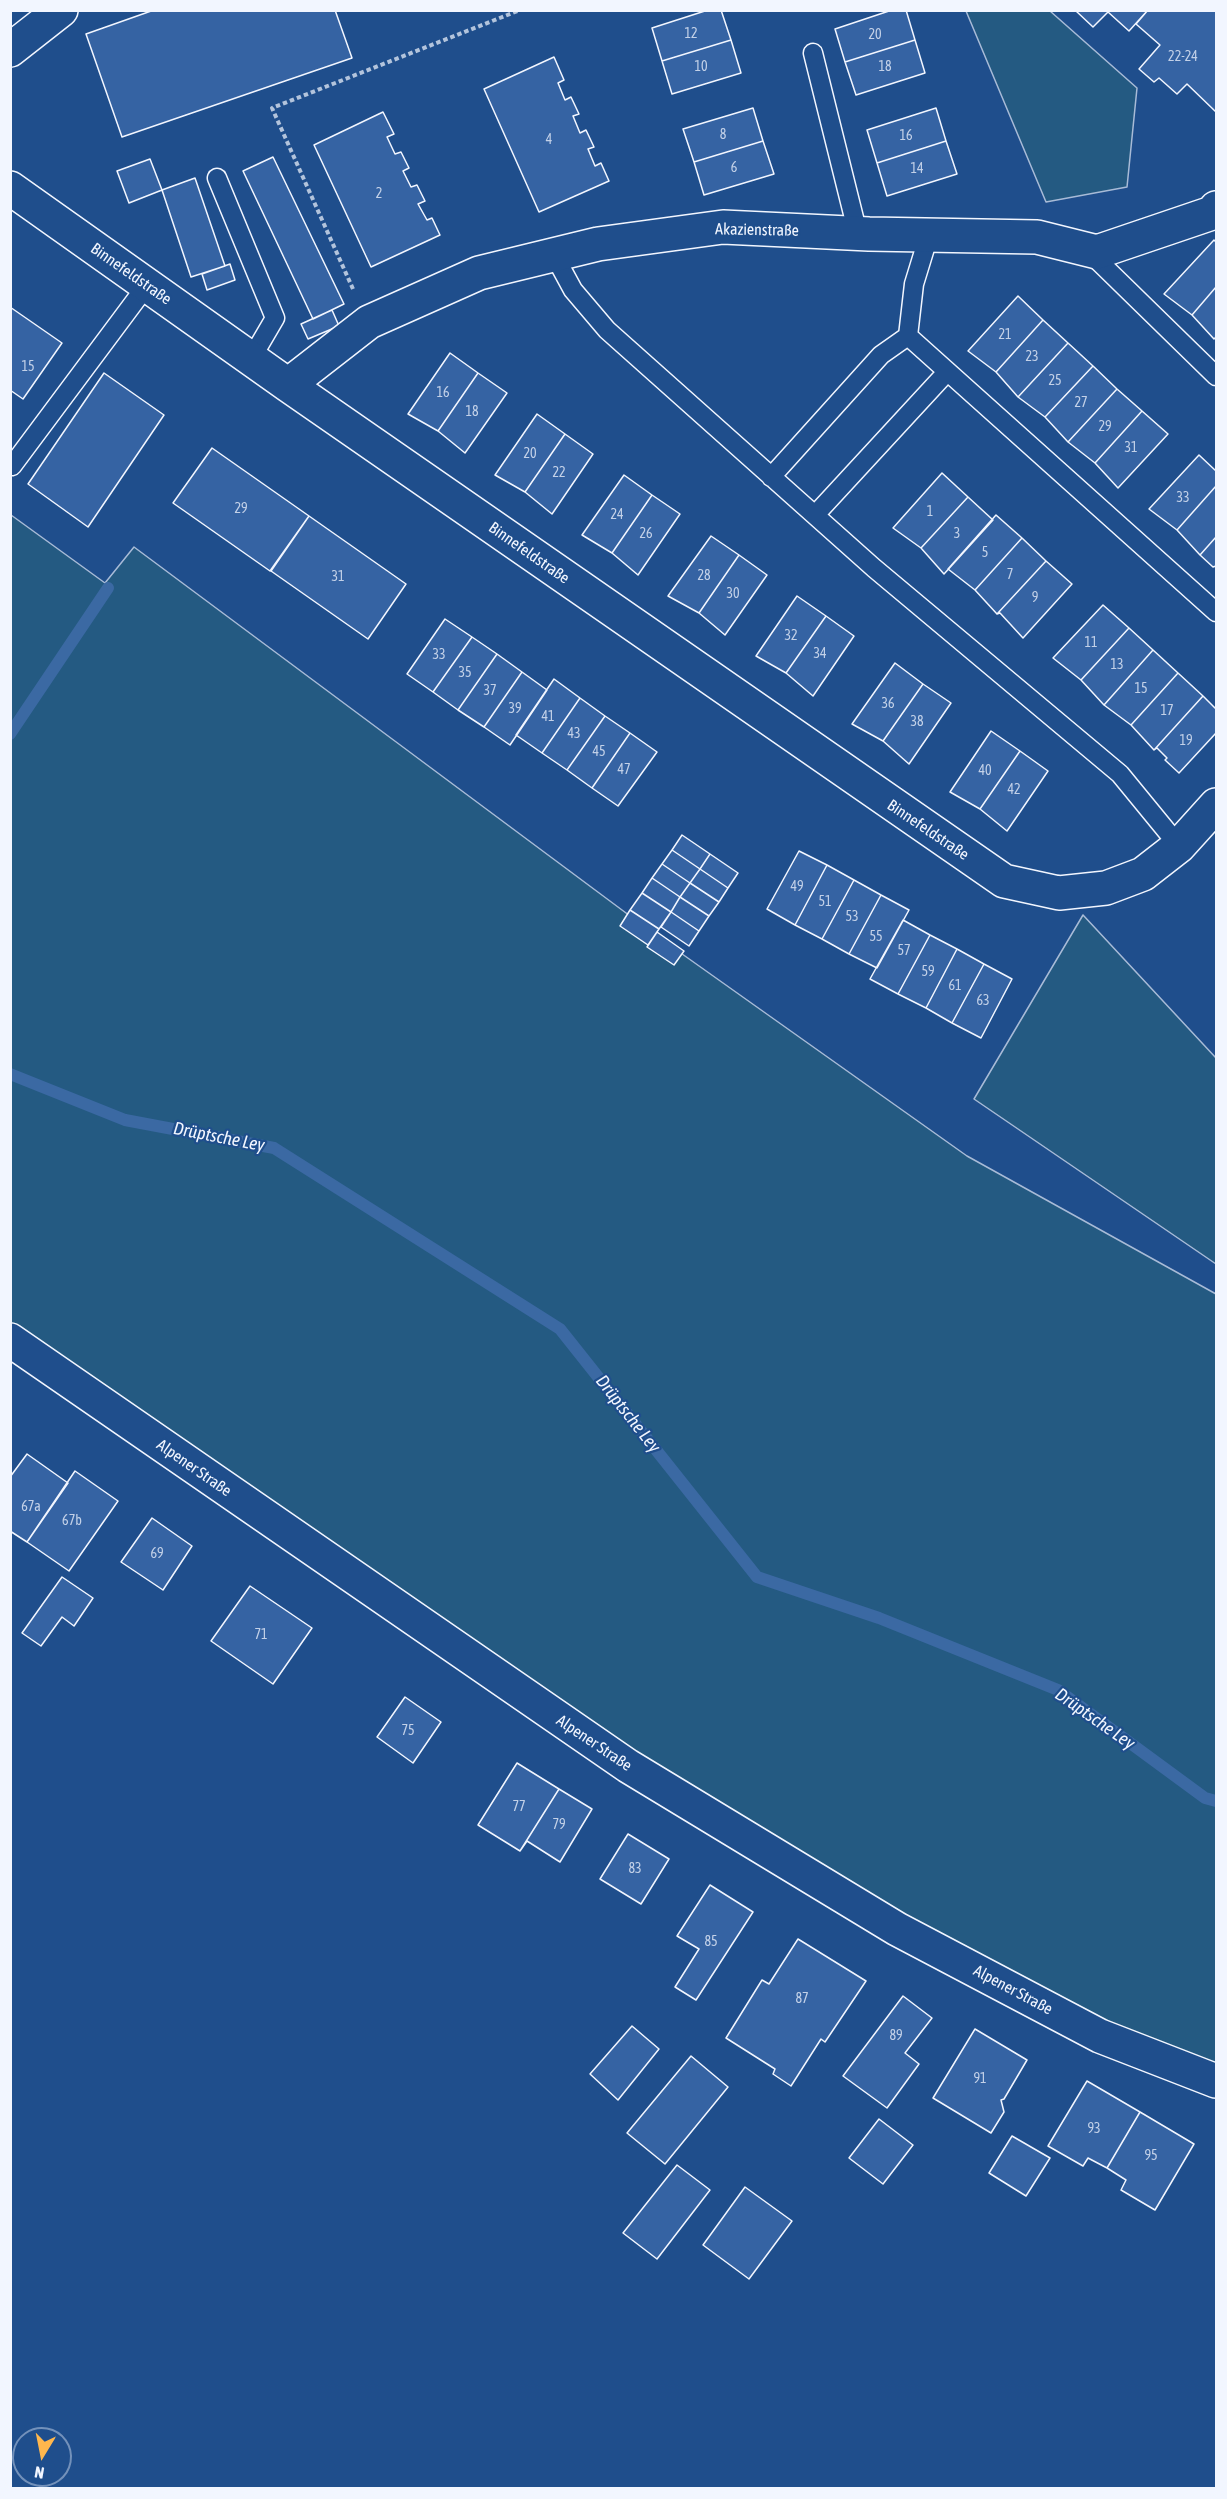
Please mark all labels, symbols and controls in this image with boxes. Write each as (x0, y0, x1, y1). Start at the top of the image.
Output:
house number: 12 (684, 26, 698, 42)
house number: 20 (868, 27, 882, 43)
house number: 22-24 (1168, 49, 1198, 65)
house number: 10 (694, 59, 708, 75)
house number: 18 (878, 59, 892, 75)
house number: 8 (720, 127, 726, 143)
house number: 16 (899, 128, 913, 144)
house number: 4 (546, 132, 552, 148)
house number: 6 (731, 160, 737, 176)
house number: 14 (910, 161, 924, 177)
house number: 2 (376, 186, 382, 202)
street label: Akazienstraße (715, 220, 799, 240)
street label: Binnefeldstraße (87, 239, 175, 309)
house number: 21 (998, 327, 1012, 343)
house number: 23 (1025, 349, 1039, 365)
house number: 15 (21, 359, 35, 375)
house number: 25 (1048, 373, 1062, 389)
house number: 16 (436, 385, 450, 401)
house number: 27 (1074, 395, 1088, 411)
house number: 18 (465, 404, 479, 420)
house number: 29 (1098, 419, 1112, 435)
house number: 31 (1124, 440, 1138, 456)
house number: 20 (523, 446, 537, 462)
house number: 22 (552, 465, 566, 481)
house number: 33 (1176, 490, 1190, 506)
house number: 29 (234, 501, 248, 517)
house number: 1 (927, 504, 933, 520)
house number: 24 (610, 507, 624, 523)
street label: Binnefeldstraße (485, 518, 573, 588)
house number: 26 (639, 526, 653, 542)
house number: 3 (954, 526, 960, 542)
house number: 5 (982, 545, 988, 561)
house number: 7 (1007, 567, 1013, 583)
house number: 28 (697, 568, 711, 584)
house number: 31 (331, 569, 345, 585)
house number: 30 (726, 586, 740, 602)
house number: 9 (1032, 590, 1038, 606)
house number: 32 (784, 628, 798, 644)
house number: 11 (1084, 635, 1098, 651)
house number: 34 (813, 646, 827, 662)
house number: 33 (432, 647, 446, 663)
house number: 13 (1110, 657, 1124, 673)
house number: 35 (458, 665, 472, 681)
house number: 15 (1134, 681, 1148, 697)
house number: 37 (483, 683, 497, 699)
house number: 36 (881, 696, 895, 712)
house number: 39 (508, 701, 522, 717)
house number: 17 (1160, 703, 1174, 719)
house number: 41 (541, 709, 555, 725)
house number: 38 (910, 714, 924, 730)
house number: 43 (567, 726, 581, 742)
house number: 19 (1179, 733, 1193, 749)
house number: 45 (592, 744, 606, 760)
house number: 47 (617, 762, 631, 778)
house number: 40 (978, 763, 992, 779)
house number: 42 (1007, 782, 1021, 798)
street label: Binnefeldstraße (884, 796, 972, 864)
house number: 49 (790, 879, 804, 895)
house number: 51 (818, 894, 832, 910)
house number: 53 (845, 909, 859, 925)
house number: 55 (869, 929, 883, 945)
house number: 57 (897, 943, 911, 959)
house number: 59 (921, 964, 935, 980)
house number: 61 (948, 978, 962, 994)
house number: 63 (976, 993, 990, 1009)
water label: Drüptsche Ley (172, 1118, 266, 1156)
water label: Drüptsche Ley (591, 1371, 665, 1457)
street label: Alpener Straße (153, 1435, 235, 1501)
house number: 67a (21, 1499, 41, 1515)
house number: 67b (62, 1513, 82, 1529)
house number: 69 (150, 1546, 164, 1562)
house number: 71 (254, 1627, 268, 1643)
water label: Drüptsche Ley (1051, 1684, 1139, 1754)
street label: Alpener Straße (553, 1711, 635, 1775)
house number: 75 (401, 1723, 415, 1739)
house number: 77 (512, 1799, 526, 1815)
house number: 79 (552, 1817, 566, 1833)
house number: 83 (628, 1861, 642, 1877)
house number: 85 (704, 1934, 718, 1950)
street label: Alpener Straße (970, 1961, 1056, 2019)
house number: 87 (795, 1991, 809, 2007)
house number: 89 (889, 2028, 903, 2044)
house number: 91 (973, 2071, 987, 2087)
house number: 93 (1087, 2121, 1101, 2137)
house number: 95 (1144, 2148, 1158, 2164)
north arrow (12, 2427, 72, 2487)
text: N (33, 2463, 45, 2482)

